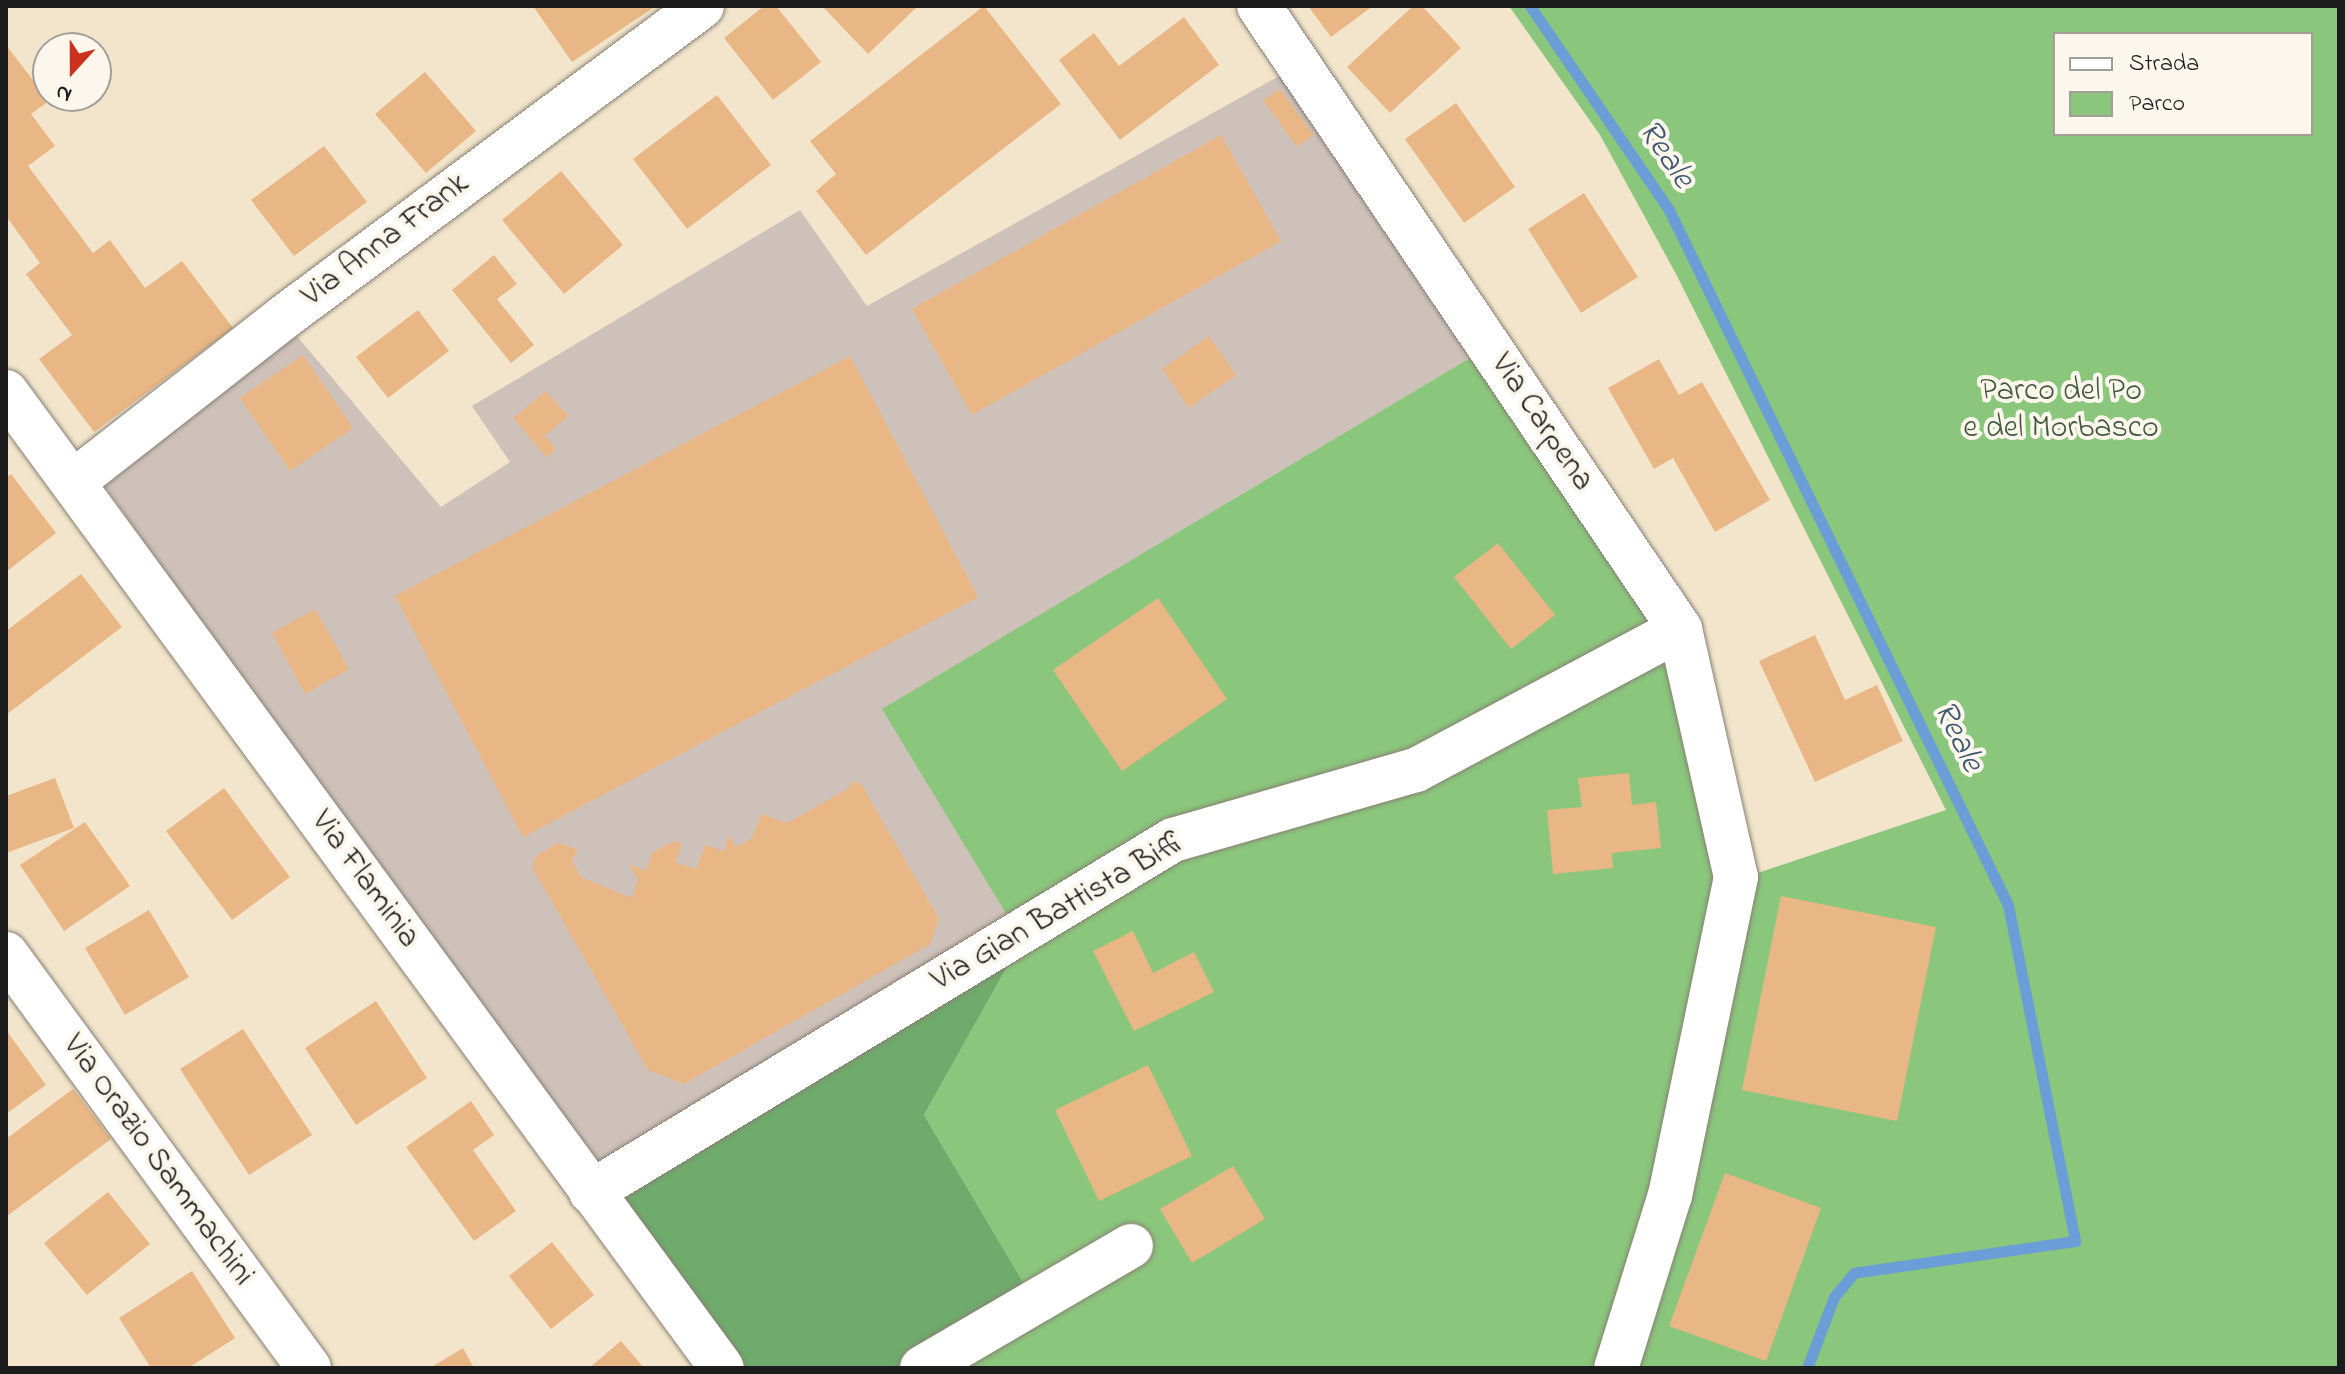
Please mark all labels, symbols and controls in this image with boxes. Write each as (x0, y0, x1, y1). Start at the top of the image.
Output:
north arrow (32, 32, 112, 112)
legend (2053, 32, 2313, 136)
text: Strada (2129, 47, 2199, 82)
text: N (51, 75, 77, 110)
text: Parco (2129, 87, 2185, 122)
water label: Reale (1628, 113, 1702, 197)
street label: Via Anna Frank (295, 166, 477, 316)
street label: Via Carpena (1481, 347, 1601, 499)
park label: Parco del Po e del Morbasco (1963, 374, 2159, 449)
water label: Reale (1923, 695, 1991, 779)
street label: Via Flaminia (301, 804, 427, 956)
street label: Via Gian Battista Biffi (925, 825, 1191, 1001)
street label: Via Orazio Sammachini (53, 1028, 261, 1294)

